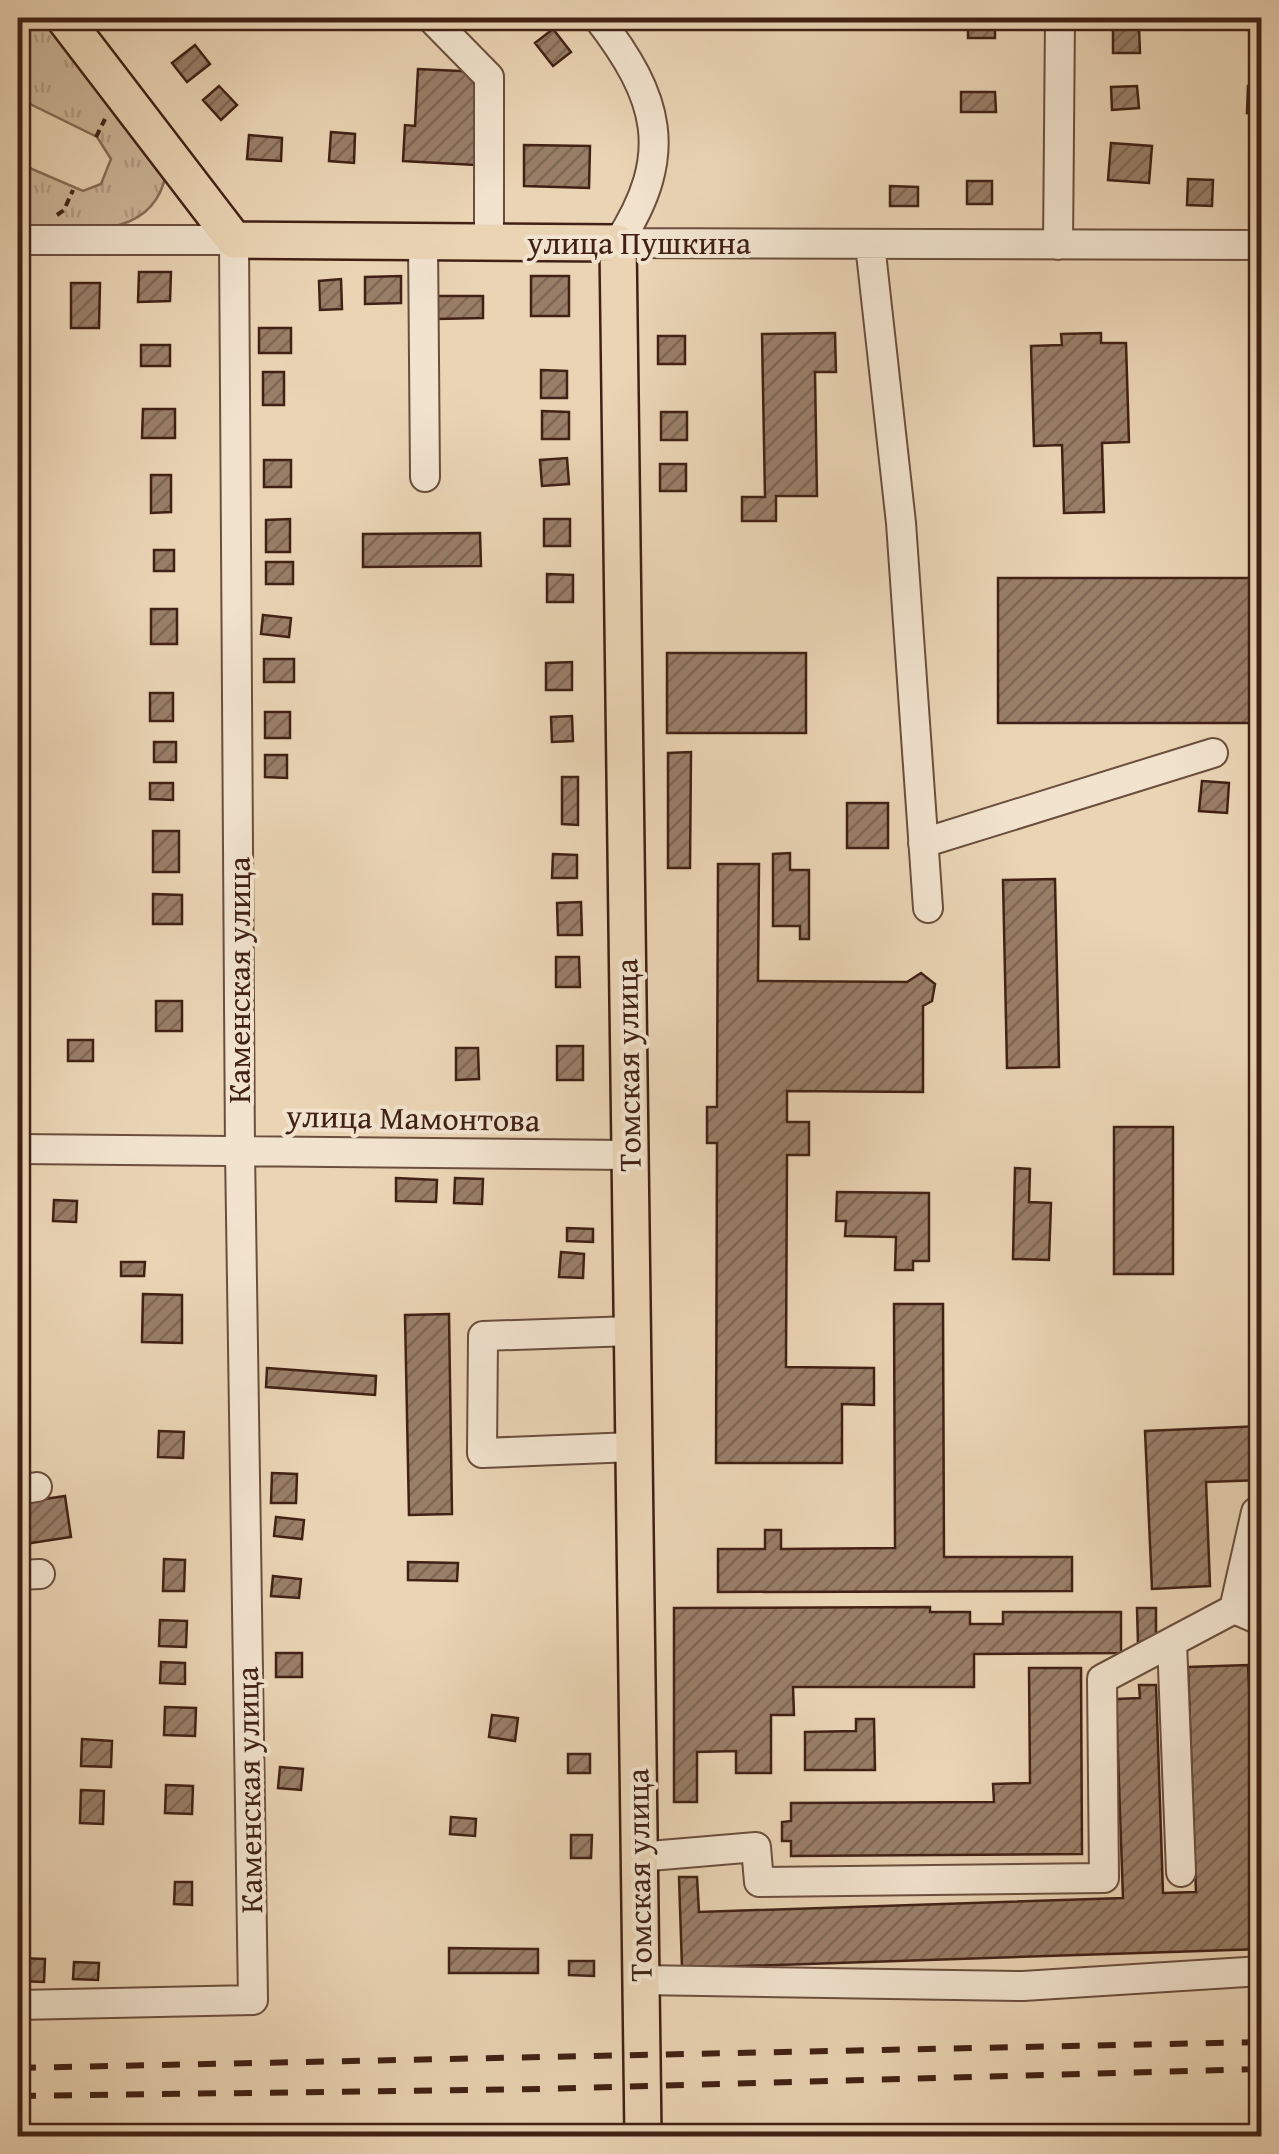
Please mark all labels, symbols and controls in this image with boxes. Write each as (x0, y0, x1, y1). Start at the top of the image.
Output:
street label: улица Пушкина (526, 219, 752, 266)
street label: Каменская улица (215, 856, 262, 1104)
street label: Томская улица (602, 957, 653, 1172)
street label: улица Мамонтова (285, 1092, 541, 1143)
street label: Каменская улица (223, 1665, 274, 1914)
street label: Томская улица (613, 1767, 664, 1982)

